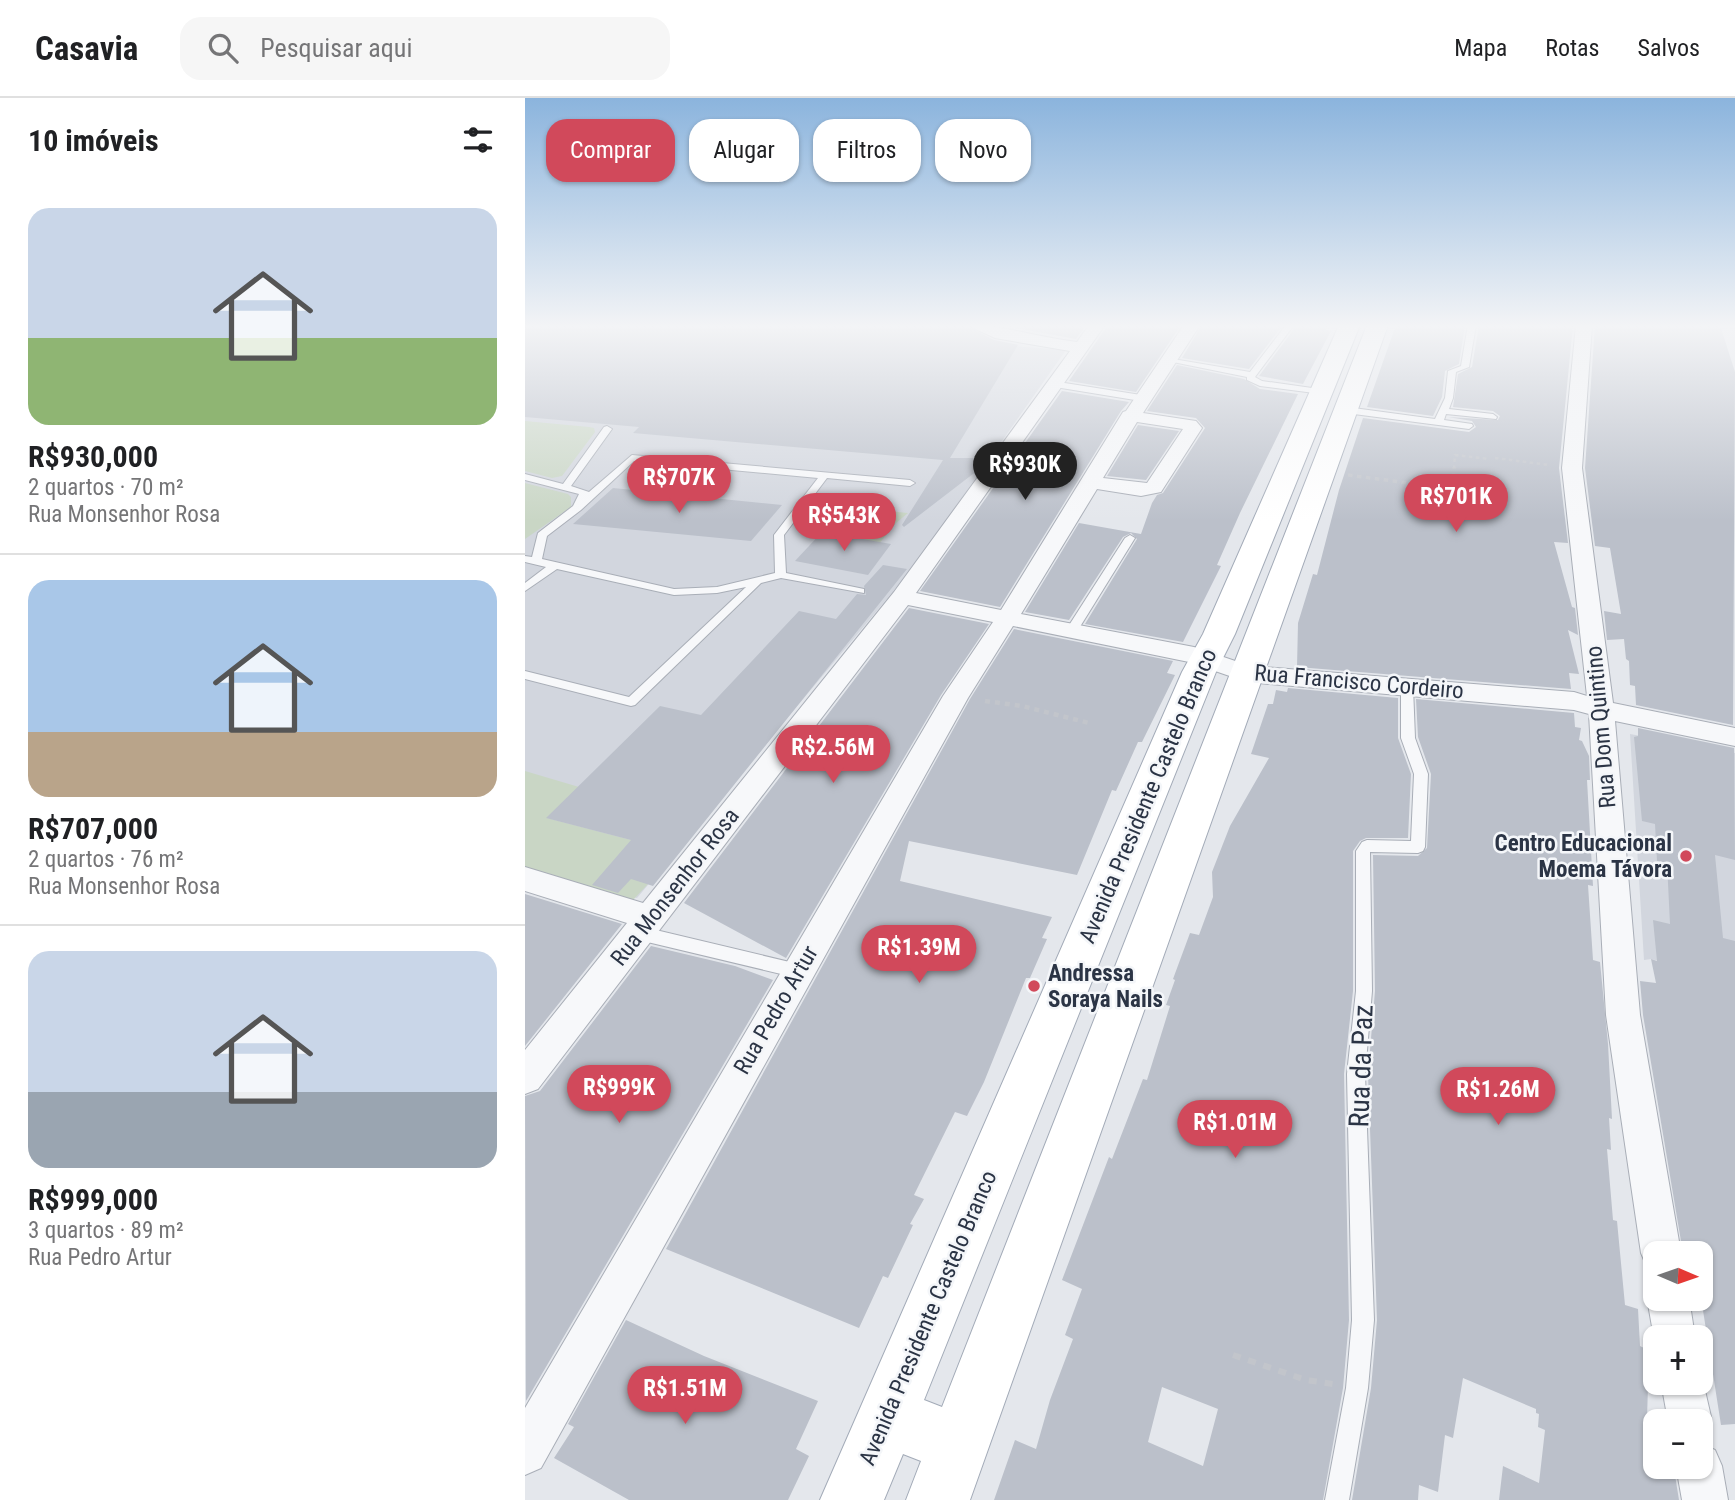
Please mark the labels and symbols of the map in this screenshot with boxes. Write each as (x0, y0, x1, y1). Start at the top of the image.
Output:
pin: R$930K (968, 442, 1082, 502)
pin: R$707K (622, 456, 736, 515)
pin: R$701K (1399, 474, 1513, 534)
pin: R$543K (787, 494, 901, 553)
street label: Avenida Presidente Castelo Branco (1074, 645, 1222, 947)
street label: Rua Dom Quintino (1580, 645, 1622, 809)
street label: Rua Francisco Cordeiro (1253, 659, 1465, 705)
pin: R$2.56M (768, 726, 898, 785)
street label: Rua Monsenhor Rosa (605, 803, 745, 971)
place label: Centro Educacional Moema Távora (1495, 830, 1672, 883)
marker: Centro Educacional Moema Távora (1678, 848, 1694, 864)
pin: R$1.39M (854, 926, 984, 985)
street label: Rua Pedro Artur (728, 941, 824, 1079)
place label: Andressa Soraya Nails (1048, 960, 1163, 1013)
marker: Andressa Soraya Nails (1026, 978, 1042, 994)
street label: Rua da Paz (1342, 1004, 1380, 1128)
pin: R$999K (562, 1066, 676, 1125)
pin: R$1.26M (1433, 1068, 1563, 1127)
pin: R$1.01M (1170, 1100, 1300, 1160)
street label: Avenida Presidente Castelo Branco (854, 1167, 1002, 1469)
north arrow (1643, 1241, 1713, 1311)
pin: R$1.51M (620, 1366, 750, 1426)

